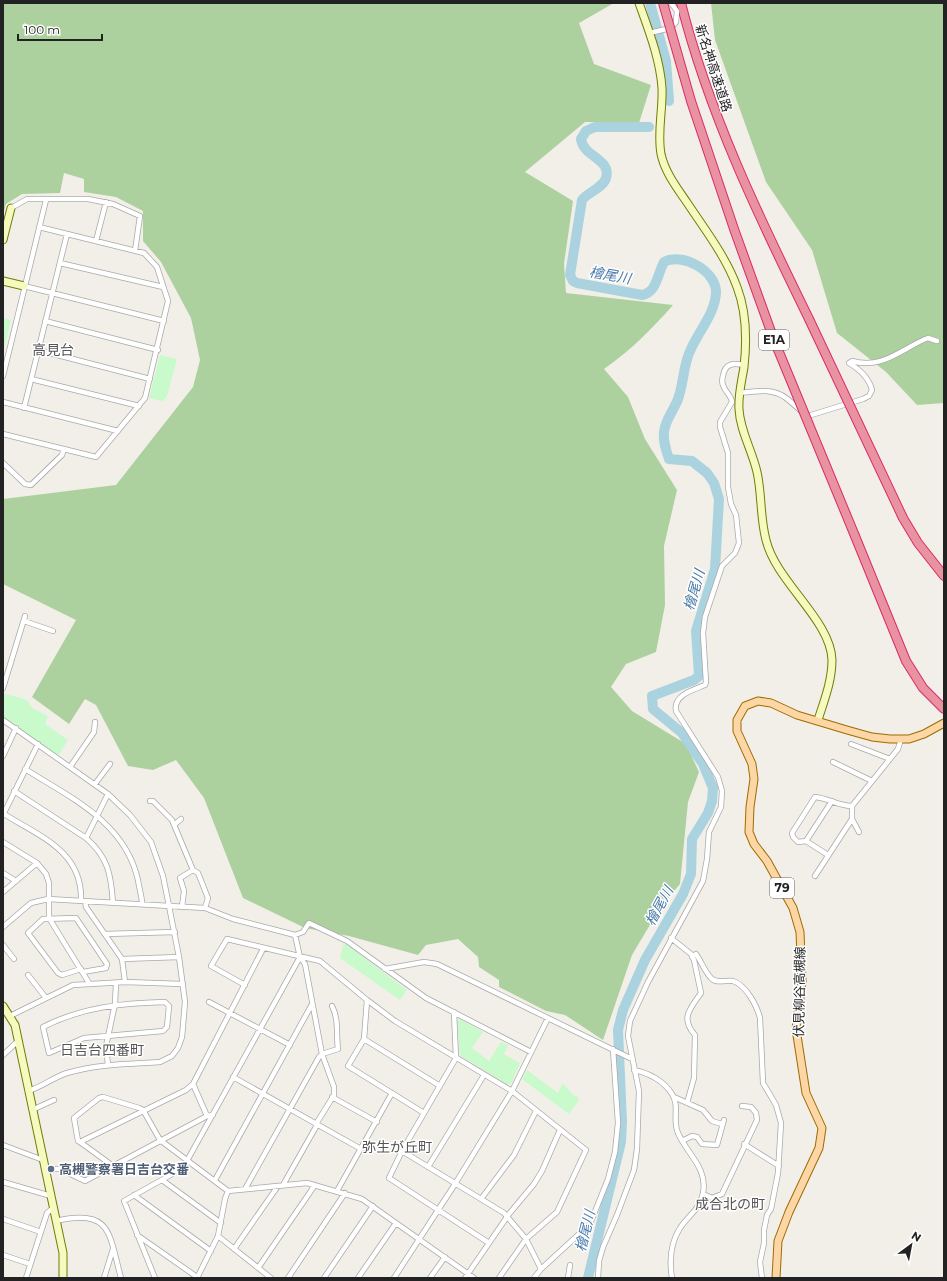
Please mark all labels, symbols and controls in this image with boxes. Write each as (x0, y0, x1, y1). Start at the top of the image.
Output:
scale bar (18, 16, 102, 42)
text: 100 m (24, 22, 60, 37)
street label: 新名神高速道路 (692, 22, 736, 114)
water label: 檜尾川 (588, 262, 634, 288)
road number: E1A (759, 330, 789, 350)
district label: 高見台 (32, 341, 74, 359)
water label: 檜尾川 (680, 565, 709, 613)
road number: 79 (770, 878, 794, 898)
water label: 檜尾川 (641, 882, 678, 929)
street label: 伏見柳谷高槻線 (790, 946, 808, 1038)
district label: 日吉台四番町 (60, 1041, 144, 1059)
district label: 弥生が丘町 (362, 1138, 432, 1156)
place label: 高槻警察署日吉台交番 (59, 1161, 189, 1177)
marker: 高槻警察署日吉台交番 (46, 1164, 56, 1174)
district label: 成合北の町 (695, 1195, 765, 1213)
water label: 檜尾川 (571, 1207, 599, 1254)
north arrow (891, 1225, 931, 1265)
text: N (909, 1228, 924, 1245)

